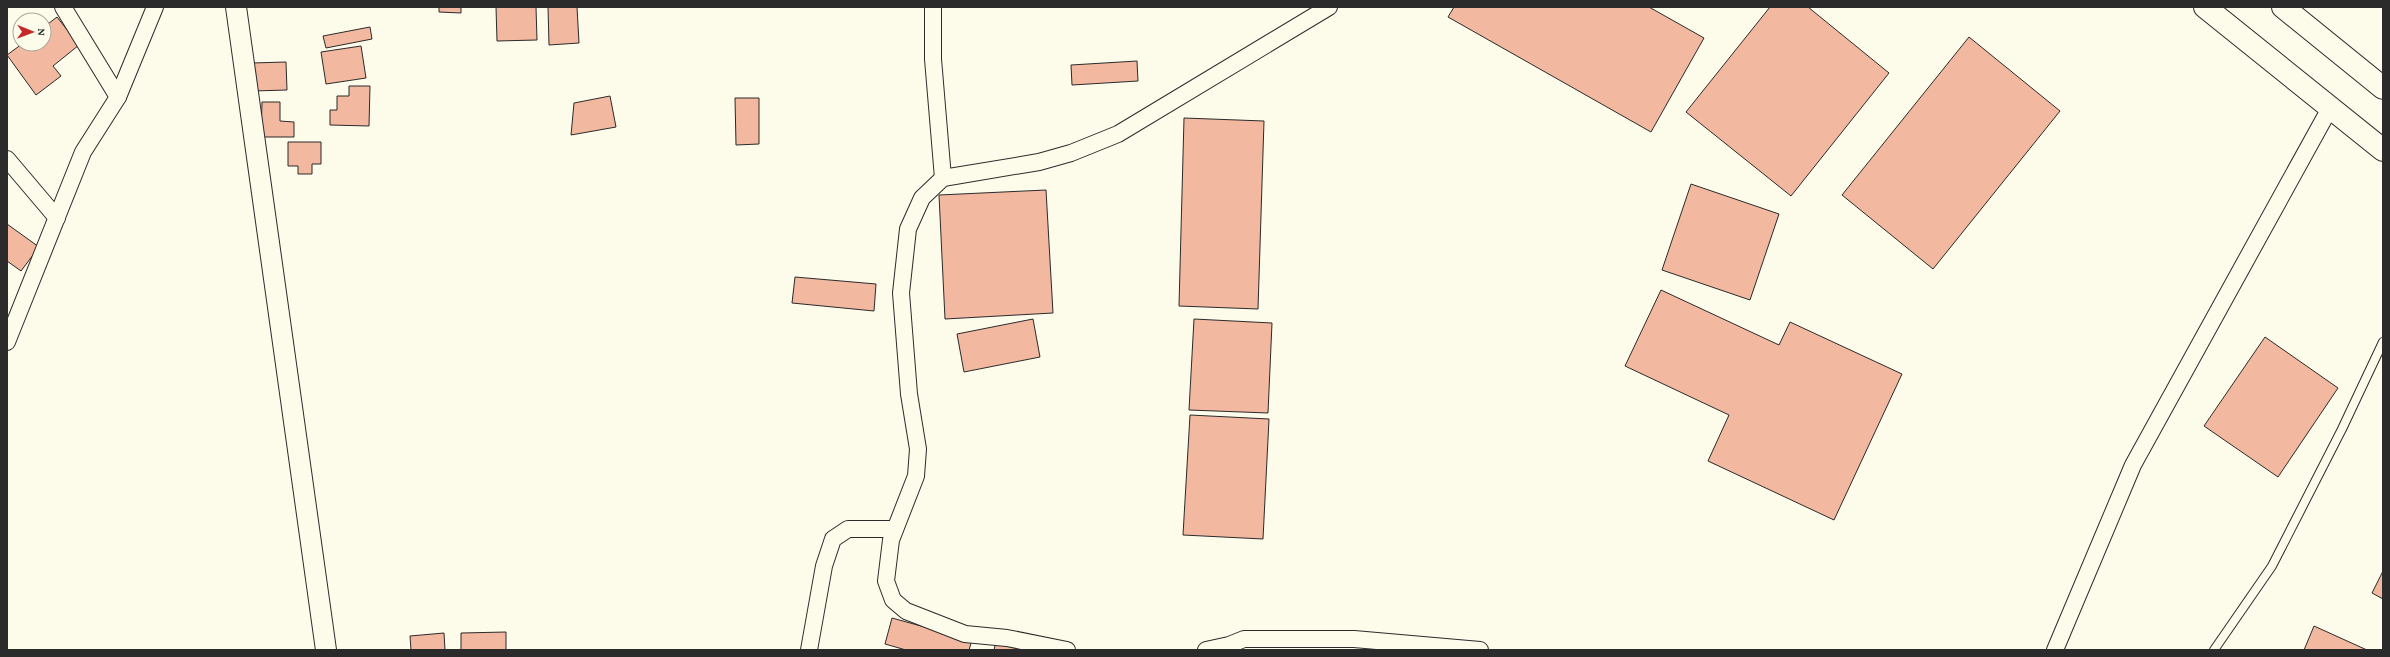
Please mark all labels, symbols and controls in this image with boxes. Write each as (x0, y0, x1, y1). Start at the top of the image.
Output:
north arrow (12, 12, 52, 52)
text: N (36, 28, 48, 37)

